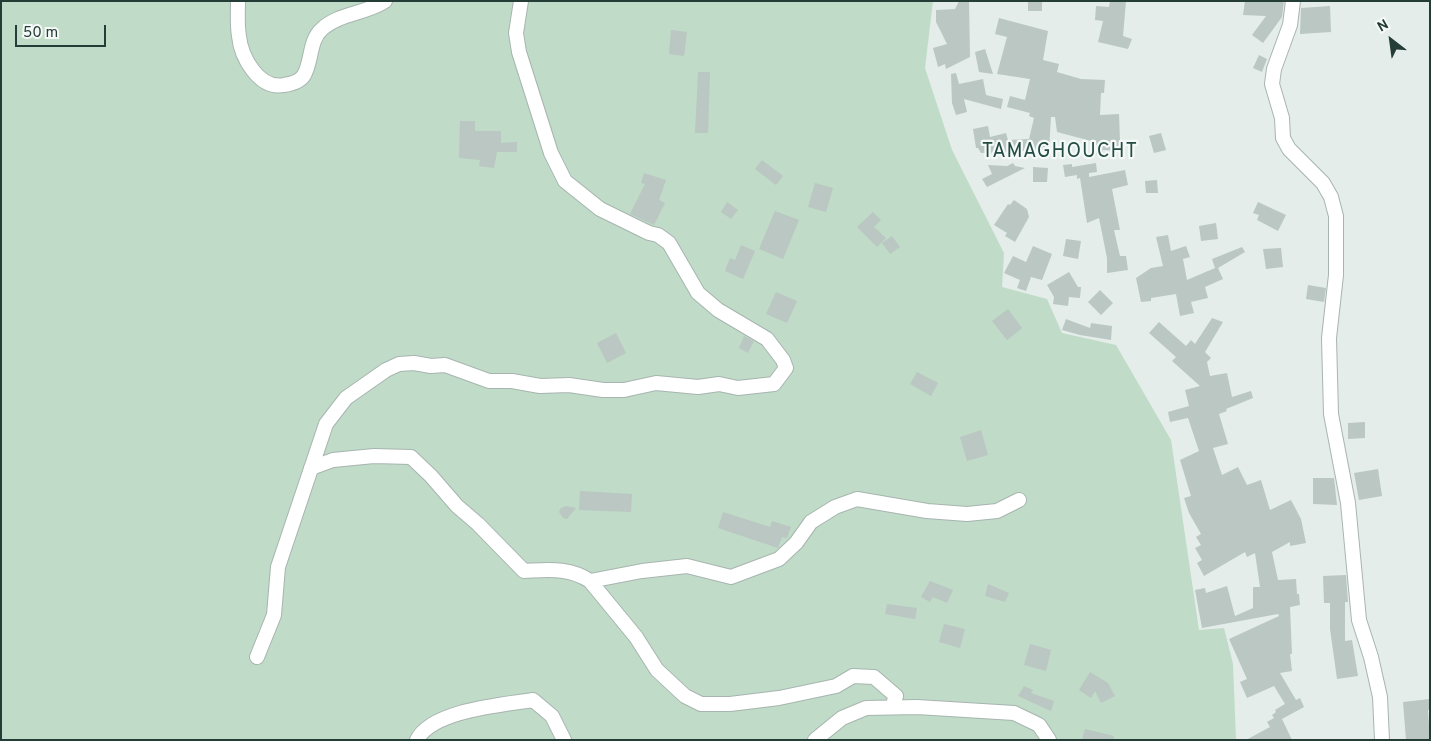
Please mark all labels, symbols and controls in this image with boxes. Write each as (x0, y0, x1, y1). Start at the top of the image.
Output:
scale bar (18, 15, 109, 47)
north arrow (1366, 15, 1416, 65)
text: N (1375, 17, 1392, 36)
text: 50 m (23, 24, 58, 43)
district label: TAMAGHOUCHT (980, 141, 1140, 165)

